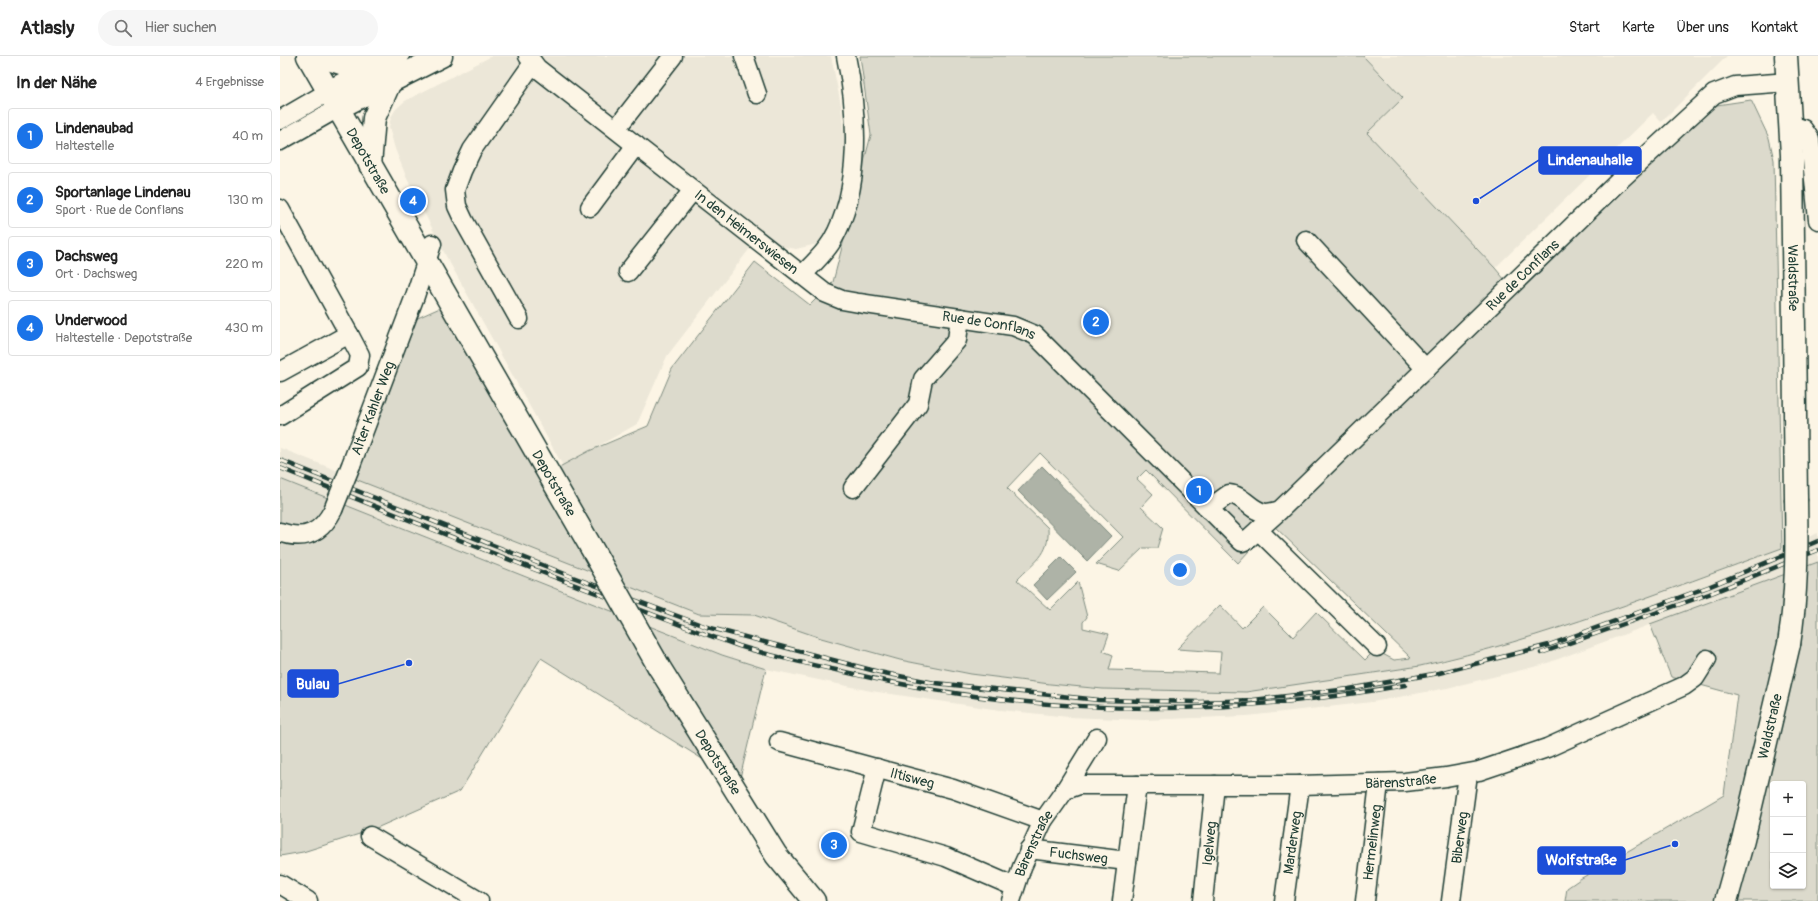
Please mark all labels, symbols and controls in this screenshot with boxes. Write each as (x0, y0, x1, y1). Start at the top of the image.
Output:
search box (98, 10, 378, 46)
text: Atlasly (20, 16, 74, 40)
icon: search (112, 17, 134, 39)
text: Hier suchen (144, 18, 217, 37)
text: Start (1569, 19, 1600, 36)
text: Karte (1622, 19, 1654, 36)
text: Über uns (1676, 19, 1729, 36)
text: Kontakt (1751, 19, 1798, 36)
text: In der Nähe (16, 72, 97, 93)
text: 4 Ergebnisse (195, 74, 264, 90)
text: Lindenaubad (55, 119, 133, 138)
street label: Depotstraße (342, 125, 394, 197)
text: 1 (27, 128, 33, 144)
text: 40 m (232, 128, 263, 144)
text: Haltestelle (55, 138, 114, 154)
callout: Lindenauhalle (1539, 147, 1641, 174)
text: Lindenauhalle (1547, 151, 1633, 170)
text: Sportanlage Lindenau (55, 183, 191, 202)
pin: 4 (400, 186, 426, 216)
street label: In den Heimerswiesen (691, 186, 802, 278)
text: 2 (26, 192, 34, 208)
text: 130 m (227, 192, 263, 208)
text: Sport · Rue de Conflans (55, 202, 184, 218)
street label: Rue de Conflans (1483, 235, 1563, 314)
street label: Waldstraße (1784, 244, 1802, 311)
text: Dachsweg (55, 247, 118, 266)
text: 3 (26, 256, 34, 272)
text: 220 m (225, 256, 263, 272)
text: Ort · Dachsweg (55, 266, 137, 282)
pin: 2 (1083, 307, 1109, 337)
street label: Rue de Conflans (941, 308, 1039, 344)
text: Underwood (55, 311, 127, 330)
text: 4 (26, 320, 34, 336)
text: 430 m (225, 320, 263, 336)
text: Haltestelle · Depotstraße (55, 330, 192, 346)
street label: Alter Kahler Weg (348, 359, 399, 457)
street label: Depotstraße (528, 447, 580, 520)
pin: 1 (1186, 476, 1212, 506)
your location (1170, 560, 1190, 580)
callout: Bulau (288, 670, 338, 697)
text: Bulau (296, 675, 330, 694)
street label: Waldstraße (1754, 692, 1786, 761)
street label: Depotstraße (691, 727, 744, 798)
street label: Iltisweg (888, 764, 936, 793)
street label: Bärenstraße (1365, 770, 1438, 792)
map controls (1770, 781, 1806, 889)
button: + (1770, 781, 1806, 817)
street label: Hermelinweg (1359, 803, 1385, 882)
street label: Bärenstraße (1011, 807, 1057, 879)
street label: Marderweg (1280, 810, 1305, 875)
street label: Biberweg (1448, 810, 1472, 865)
button: − (1770, 817, 1806, 853)
street label: Igelweg (1199, 820, 1220, 866)
pin: 3 (821, 830, 847, 860)
street label: Fuchsweg (1048, 844, 1109, 868)
callout: Wolfstraße (1538, 847, 1625, 874)
text: Wolfstraße (1545, 851, 1617, 870)
button: layers (1770, 853, 1806, 889)

